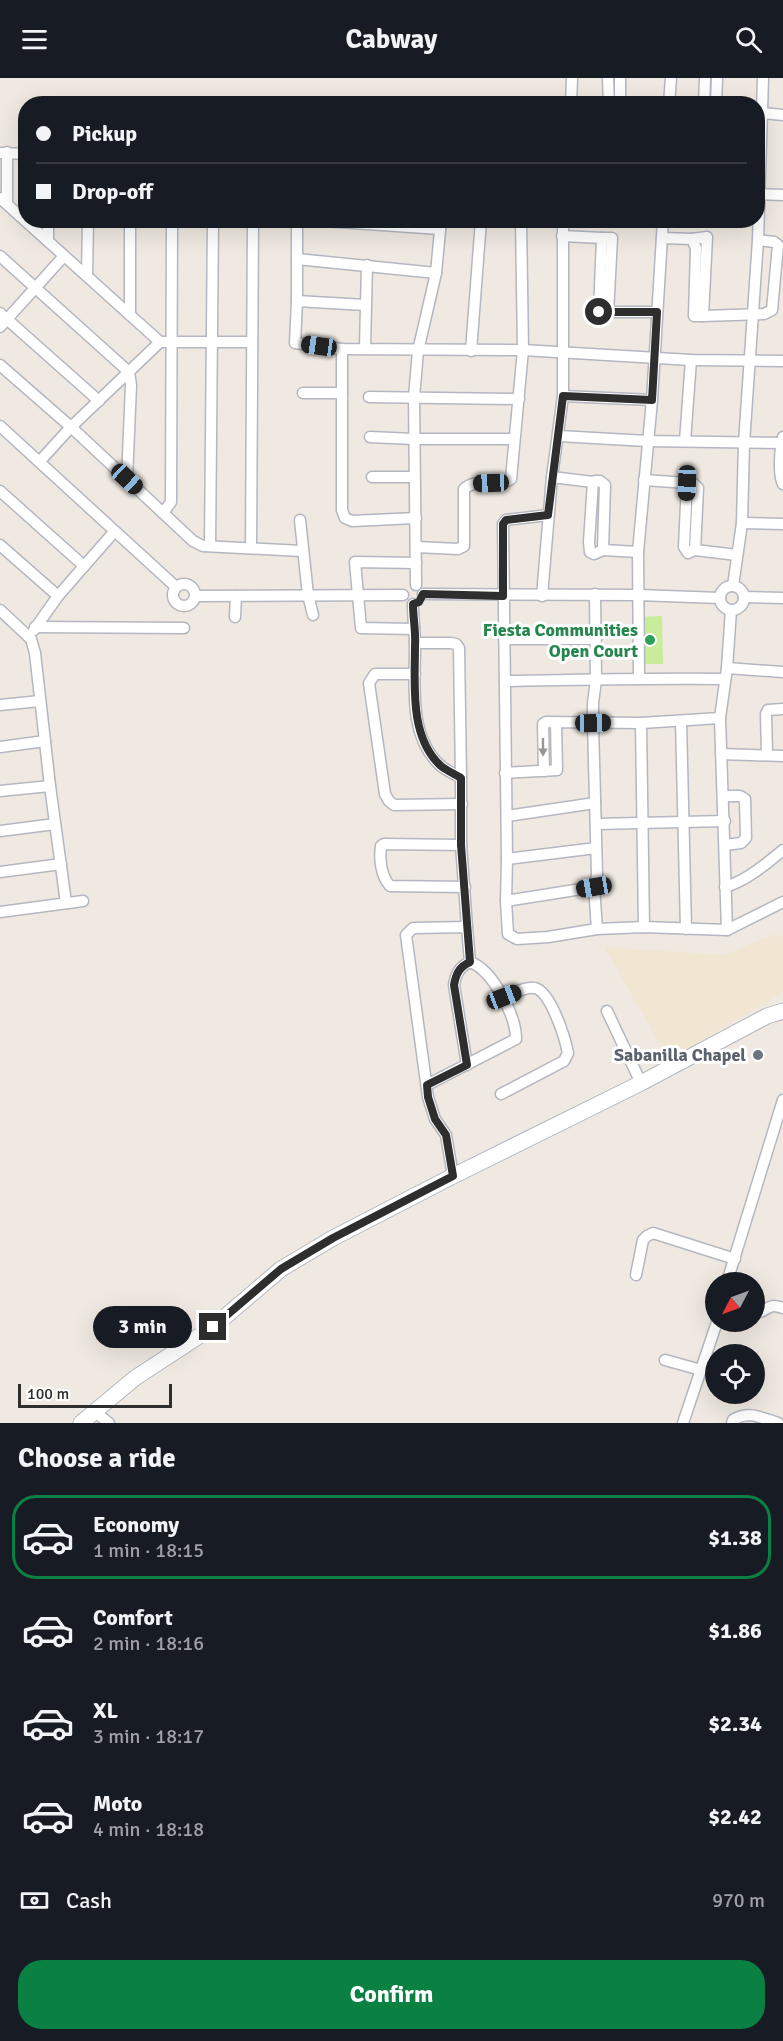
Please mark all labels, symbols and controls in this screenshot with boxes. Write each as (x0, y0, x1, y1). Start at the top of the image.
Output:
icon: menu (18, 23, 51, 56)
text: Cabway (346, 23, 437, 56)
icon: search (732, 23, 765, 56)
text: Pickup (72, 120, 137, 147)
text: Drop-off (72, 178, 153, 205)
route start (585, 298, 612, 325)
car (300, 335, 338, 357)
car (108, 460, 146, 498)
car (677, 465, 697, 501)
car (473, 473, 509, 493)
place label: Fiesta Communities Open Court (483, 619, 638, 662)
marker: Fiesta Communities Open Court (643, 633, 657, 647)
car (575, 714, 611, 732)
one-way arrow (538, 738, 548, 757)
car (575, 875, 613, 899)
car (484, 982, 524, 1012)
place label: Sabanilla Chapel (614, 1044, 746, 1066)
marker: Sabanilla Chapel (751, 1048, 765, 1062)
north arrow (705, 1272, 765, 1332)
map controls (705, 1272, 765, 1404)
callout: 3 min (93, 1306, 192, 1348)
route end (199, 1313, 226, 1340)
text: 3 min (118, 1314, 167, 1339)
button: locate (705, 1344, 765, 1404)
scale bar (18, 1381, 172, 1408)
text: 100 m (27, 1384, 69, 1404)
text: Choose a ride (18, 1442, 176, 1475)
icon: car (21, 1510, 75, 1564)
text: Economy (93, 1511, 179, 1538)
text: $1.38 (708, 1524, 762, 1551)
text: 1 min · 18:15 (93, 1538, 204, 1563)
icon: car (21, 1603, 75, 1657)
text: Comfort (93, 1604, 173, 1631)
text: $1.86 (708, 1617, 762, 1644)
text: 2 min · 18:16 (93, 1631, 204, 1656)
icon: car (21, 1696, 75, 1750)
text: XL (93, 1697, 118, 1724)
text: $2.34 (708, 1710, 762, 1737)
text: 3 min · 18:17 (93, 1724, 204, 1749)
icon: car (21, 1789, 75, 1843)
text: Moto (93, 1790, 142, 1817)
text: $2.42 (708, 1803, 762, 1830)
text: 4 min · 18:18 (93, 1817, 204, 1842)
icon: cash (18, 1884, 51, 1917)
text: Cash (66, 1887, 112, 1914)
text: 970 m (712, 1888, 765, 1913)
button: Confirm (18, 1960, 765, 2029)

